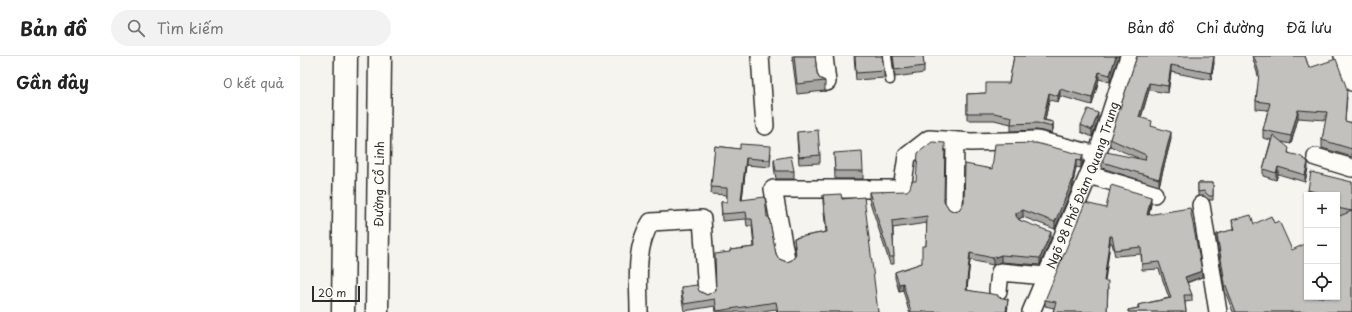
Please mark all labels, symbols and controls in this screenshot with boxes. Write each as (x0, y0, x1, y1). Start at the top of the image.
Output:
search box (111, 10, 391, 46)
text: Bản đồ (20, 14, 87, 42)
text: Tìm kiếm (157, 16, 224, 39)
icon: search (125, 17, 147, 39)
text: Bản đồ (1127, 17, 1174, 38)
text: Chỉ đường (1196, 17, 1264, 38)
text: Đã lưu (1286, 17, 1332, 38)
text: Gần đây (16, 69, 89, 95)
text: 0 kết quả (223, 73, 284, 92)
street label: Ngõ 98 Phố Đàm Quang Trung (1041, 99, 1123, 271)
street label: Đường Cổ Linh (369, 141, 388, 227)
map controls (1304, 192, 1340, 300)
button: + (1304, 192, 1340, 228)
button: − (1304, 228, 1340, 264)
button: locate (1304, 264, 1340, 300)
scale bar (312, 284, 360, 303)
text: 20 m (318, 284, 346, 301)

